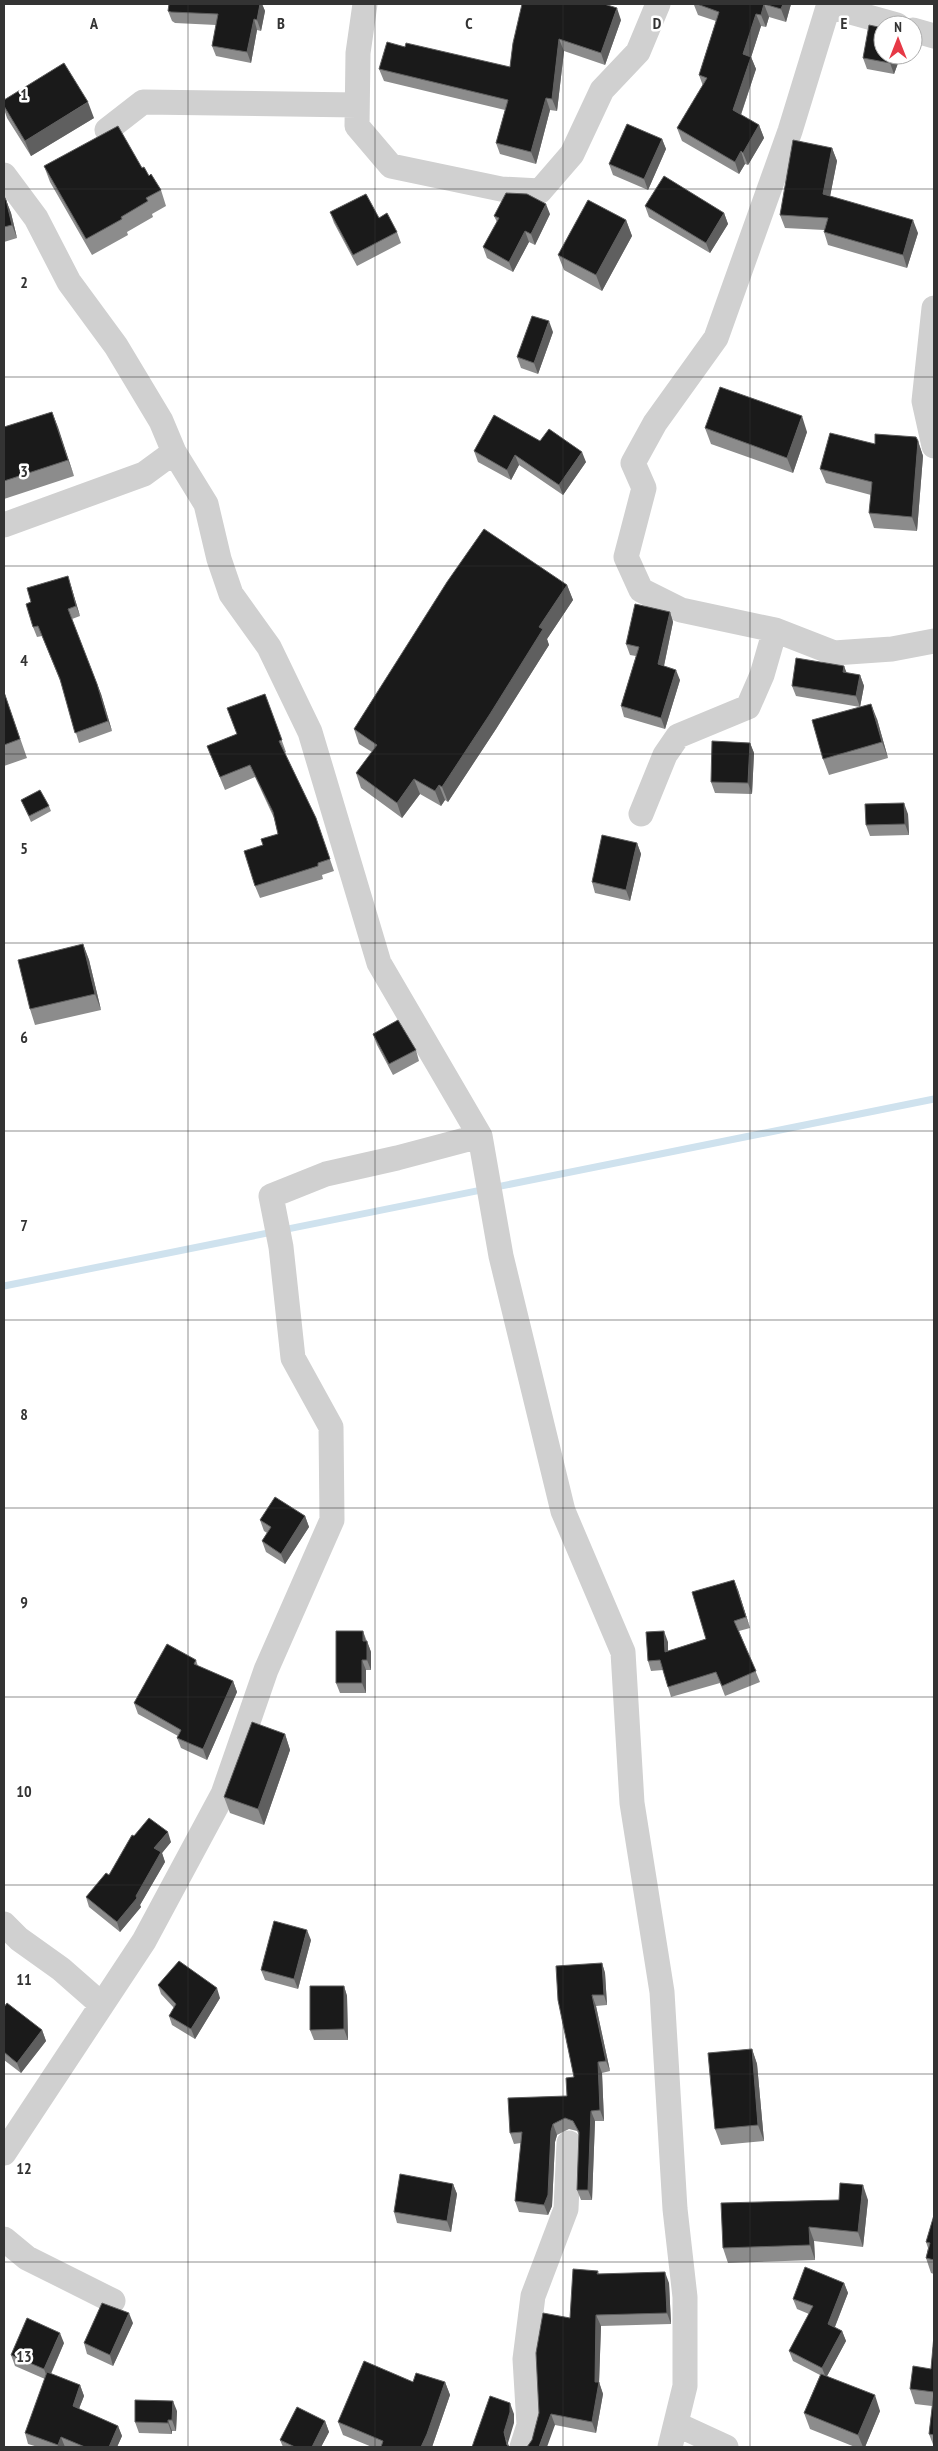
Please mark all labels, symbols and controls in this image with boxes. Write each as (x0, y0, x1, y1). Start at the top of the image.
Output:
text: A (89, 13, 99, 33)
text: B (277, 13, 285, 33)
text: C (465, 13, 473, 33)
text: D (653, 13, 662, 33)
text: E (841, 13, 848, 33)
north arrow (873, 15, 923, 65)
text: N (894, 18, 902, 36)
text: 1 (20, 84, 28, 104)
text: 2 (20, 272, 28, 292)
text: 3 (20, 461, 28, 481)
text: 4 (20, 650, 28, 670)
text: 5 (20, 838, 28, 858)
text: 6 (20, 1027, 28, 1047)
text: 7 (20, 1215, 28, 1235)
text: 8 (20, 1404, 28, 1424)
text: 9 (20, 1592, 28, 1612)
text: 10 (16, 1781, 32, 1801)
text: 11 (16, 1969, 32, 1989)
text: 12 (16, 2158, 32, 2178)
text: 13 (16, 2346, 32, 2366)

